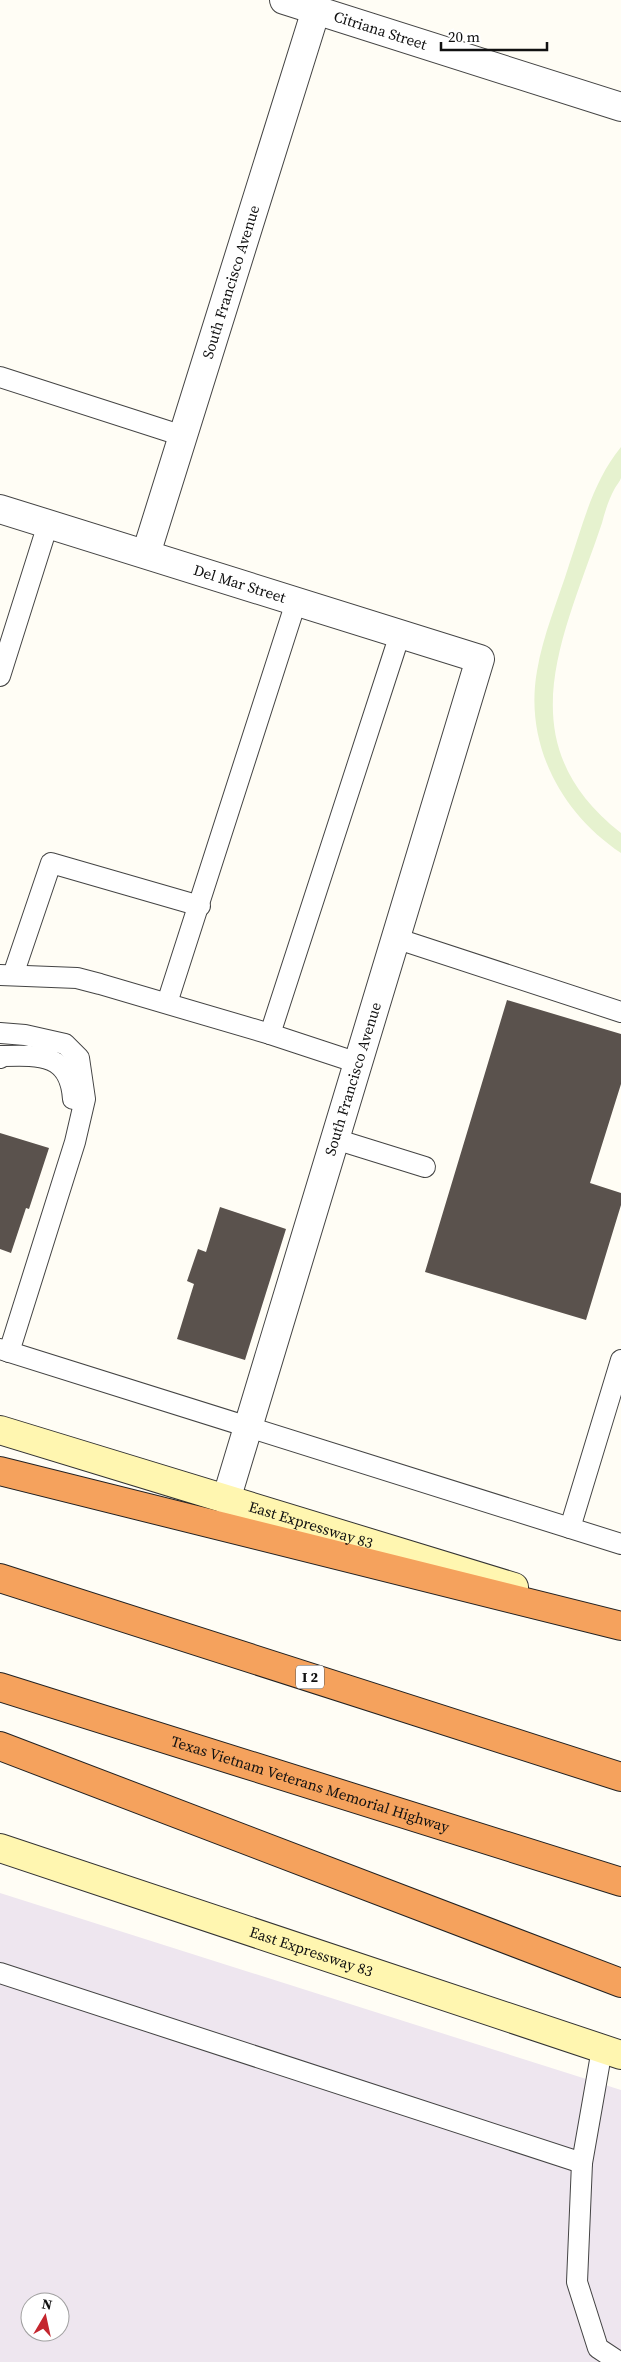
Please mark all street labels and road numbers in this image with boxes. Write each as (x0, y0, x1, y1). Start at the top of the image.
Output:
street label: Citriana Street (331, 6, 430, 55)
street label: South Francisco Avenue (197, 202, 264, 361)
street label: Del Mar Street (191, 559, 289, 608)
street label: South Francisco Avenue (319, 999, 386, 1158)
street label: East Expressway 83 (246, 1496, 376, 1553)
road number: I 2 (296, 1665, 324, 1688)
street label: Texas Vietnam Veterans Memorial Highway (168, 1730, 452, 1838)
street label: East Expressway 83 (247, 1921, 376, 1982)

